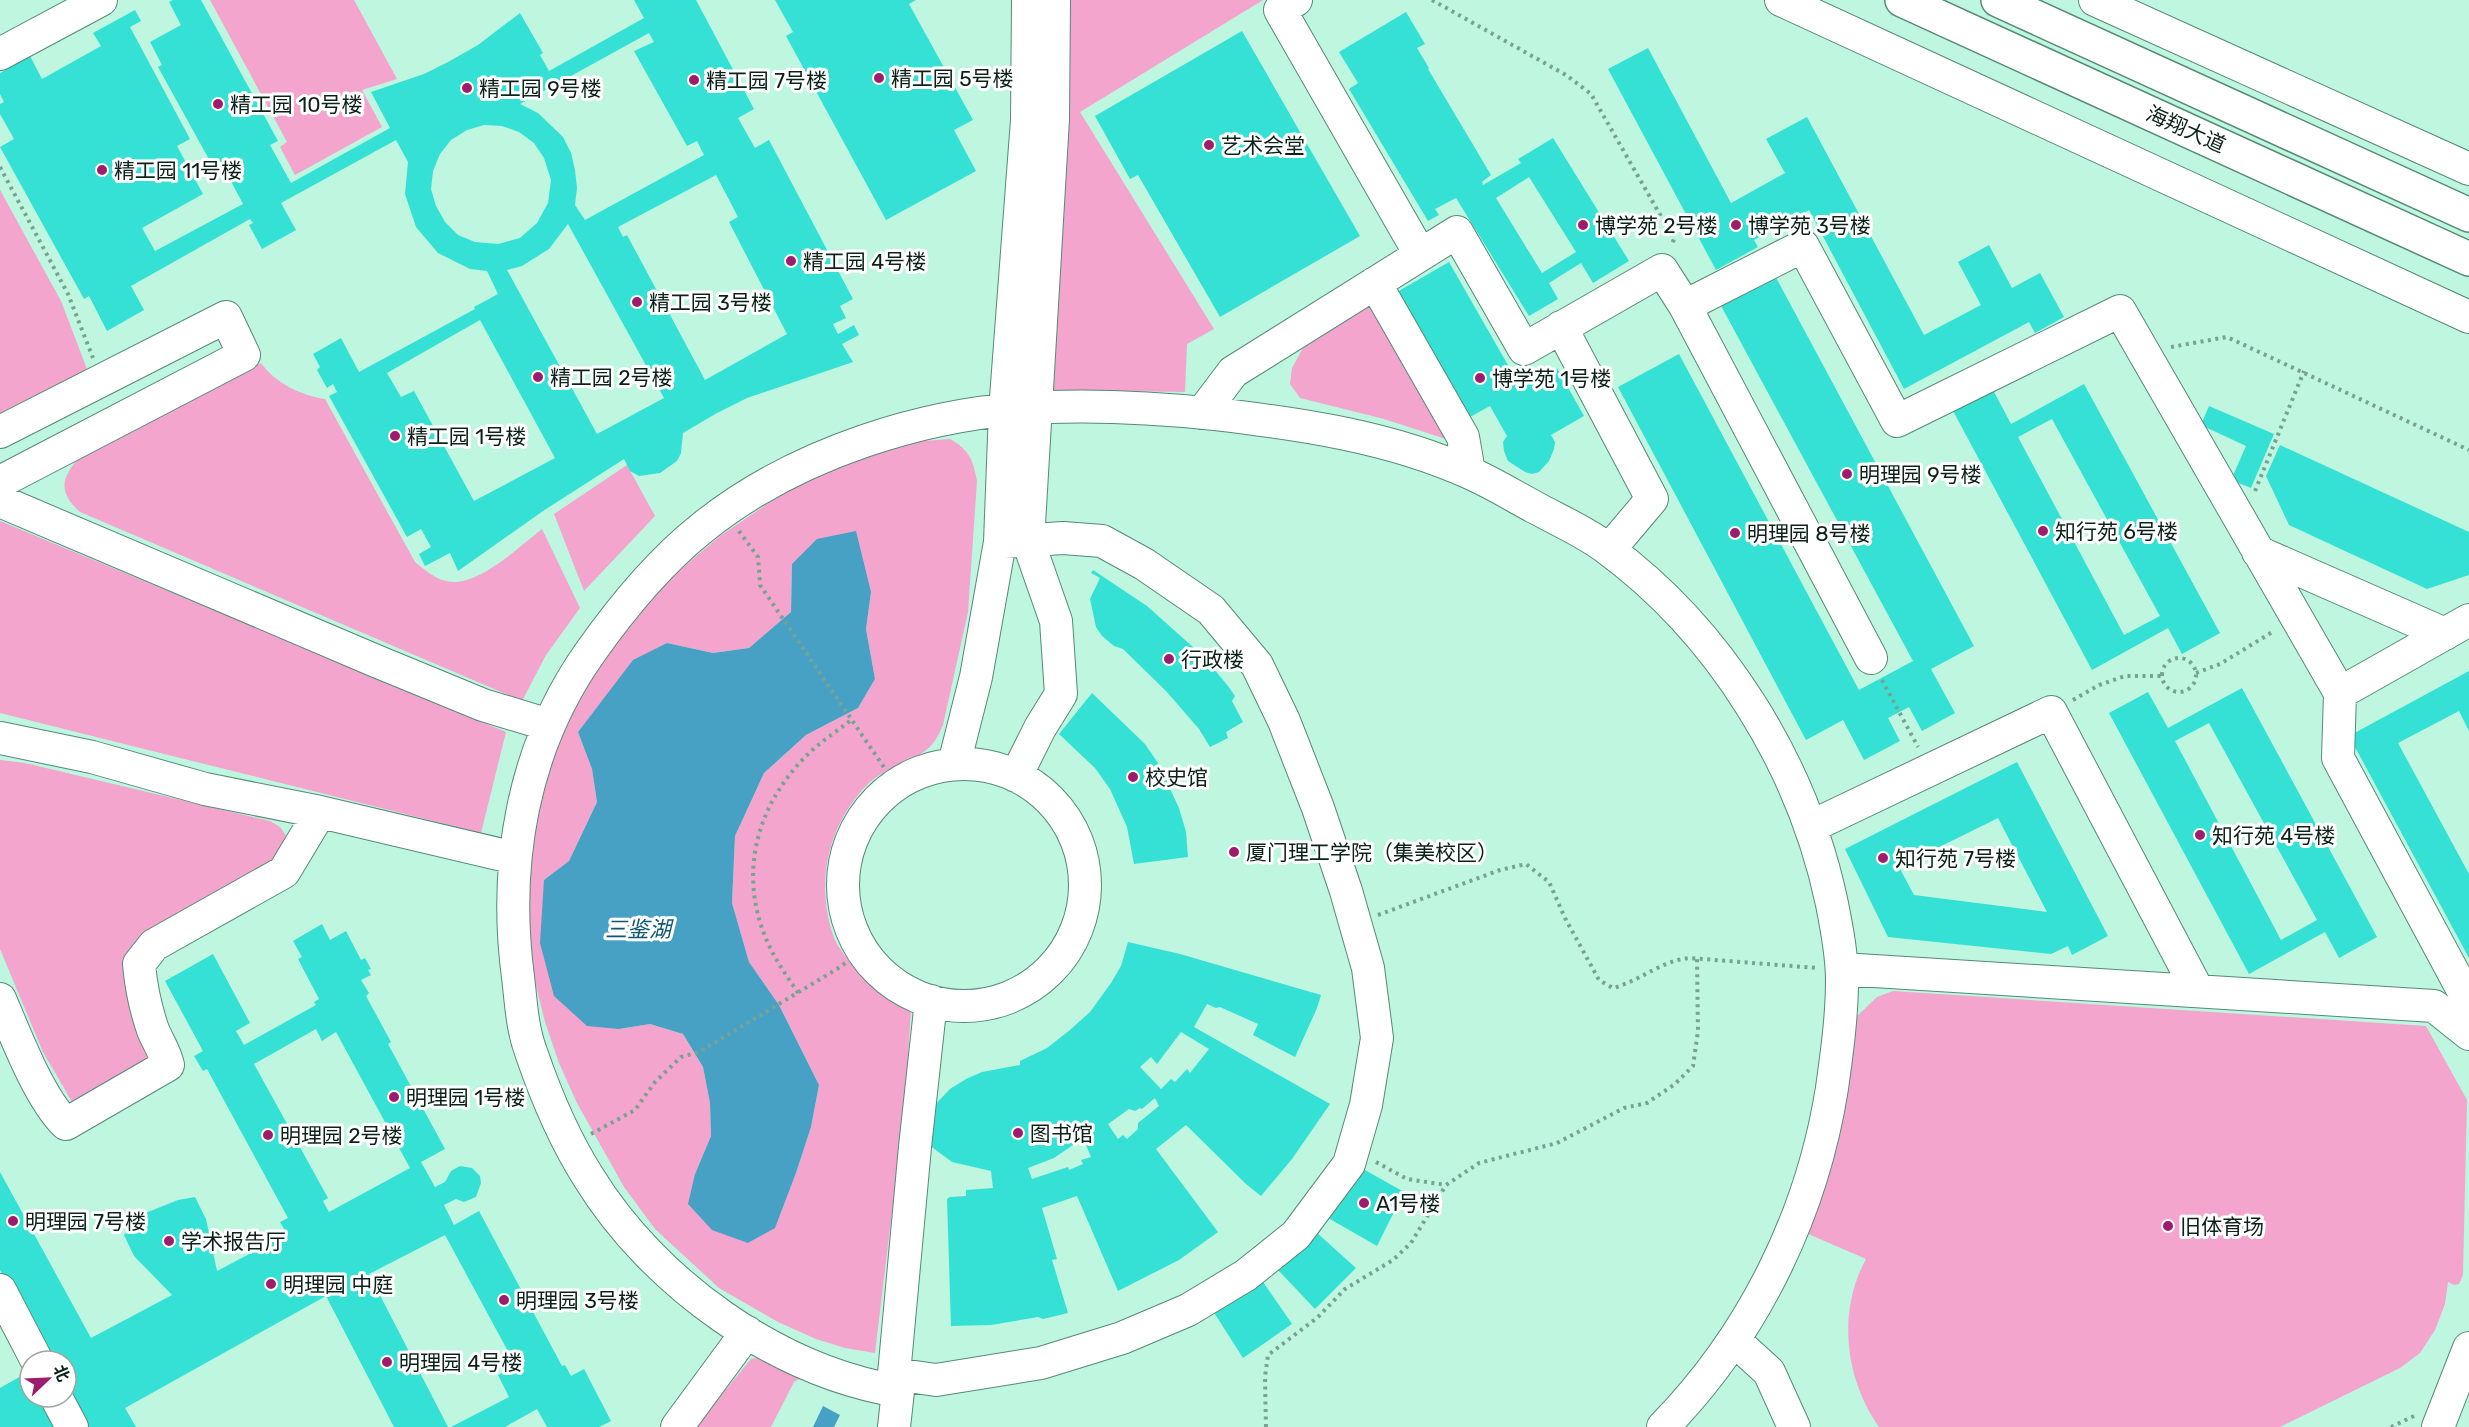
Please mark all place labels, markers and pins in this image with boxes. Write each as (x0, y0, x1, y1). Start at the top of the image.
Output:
place label: 精工园 5号楼 (891, 66, 1014, 91)
place label: 精工园 7号楼 (706, 68, 827, 93)
marker: 精工园 5号楼 (872, 71, 886, 85)
marker: 精工园 7号楼 (687, 73, 701, 87)
place label: 精工园 9号楼 (479, 76, 602, 101)
marker: 精工园 9号楼 (460, 81, 474, 95)
place label: 精工园 10号楼 (230, 92, 362, 117)
marker: 精工园 10号楼 (211, 97, 225, 111)
place label: 艺术会堂 (1221, 133, 1305, 158)
marker: 艺术会堂 (1202, 138, 1216, 152)
place label: 精工园 11号楼 (114, 158, 242, 183)
marker: 精工园 11号楼 (95, 163, 109, 177)
place label: 博学苑 2号楼 (1595, 213, 1717, 238)
place label: 博学苑 3号楼 (1748, 213, 1871, 238)
marker: 博学苑 2号楼 (1576, 218, 1590, 232)
marker: 博学苑 3号楼 (1729, 218, 1743, 232)
place label: 精工园 4号楼 (803, 249, 926, 274)
marker: 精工园 4号楼 (784, 254, 798, 268)
place label: 精工园 3号楼 (649, 290, 772, 315)
marker: 精工园 3号楼 (630, 295, 644, 309)
place label: 精工园 2号楼 (550, 365, 672, 390)
place label: 博学苑 1号楼 (1492, 366, 1611, 391)
marker: 精工园 2号楼 (531, 370, 545, 384)
marker: 博学苑 1号楼 (1473, 371, 1487, 385)
place label: 精工园 1号楼 (407, 424, 526, 449)
marker: 精工园 1号楼 (388, 429, 402, 443)
place label: 明理园 9号楼 (1859, 462, 1982, 487)
marker: 明理园 9号楼 (1840, 467, 1854, 481)
place label: 知行苑 6号楼 (2055, 519, 2178, 544)
place label: 明理园 8号楼 (1747, 521, 1871, 546)
marker: 知行苑 6号楼 (2036, 524, 2050, 538)
marker: 明理园 8号楼 (1728, 526, 1742, 540)
place label: 行政楼 (1181, 647, 1244, 672)
marker: 行政楼 (1162, 652, 1176, 666)
place label: 校史馆 (1145, 765, 1208, 790)
marker: 校史馆 (1126, 770, 1140, 784)
place label: 知行苑 4号楼 (2212, 823, 2335, 848)
marker: 知行苑 4号楼 (2193, 828, 2207, 842)
place label: 厦门理工学院（集美校区） (1246, 840, 1498, 865)
marker: 厦门理工学院（集美校区） (1227, 845, 1241, 859)
place label: 知行苑 7号楼 (1895, 846, 2016, 871)
marker: 知行苑 7号楼 (1876, 851, 1890, 865)
place label: 明理园 1号楼 (406, 1085, 525, 1110)
marker: 明理园 1号楼 (387, 1090, 401, 1104)
place label: 图书馆 (1030, 1121, 1093, 1146)
place label: 明理园 2号楼 (280, 1123, 402, 1148)
marker: 图书馆 (1011, 1126, 1025, 1140)
marker: 明理园 2号楼 (261, 1128, 275, 1142)
place label: A1号楼 (1376, 1191, 1440, 1216)
marker: A1号楼 (1357, 1196, 1371, 1210)
place label: 明理园 7号楼 (25, 1209, 146, 1234)
marker: 明理园 7号楼 (6, 1214, 20, 1228)
place label: 旧体育场 (2180, 1214, 2264, 1239)
marker: 旧体育场 (2161, 1219, 2175, 1233)
place label: 学术报告厅 (181, 1229, 286, 1254)
marker: 学术报告厅 (162, 1234, 176, 1248)
place label: 明理园 中庭 (283, 1272, 393, 1297)
marker: 明理园 中庭 (264, 1277, 278, 1291)
place label: 明理园 3号楼 (516, 1288, 639, 1313)
marker: 明理园 3号楼 (497, 1293, 511, 1307)
place label: 明理园 4号楼 (399, 1350, 522, 1375)
marker: 明理园 4号楼 (380, 1355, 394, 1369)

